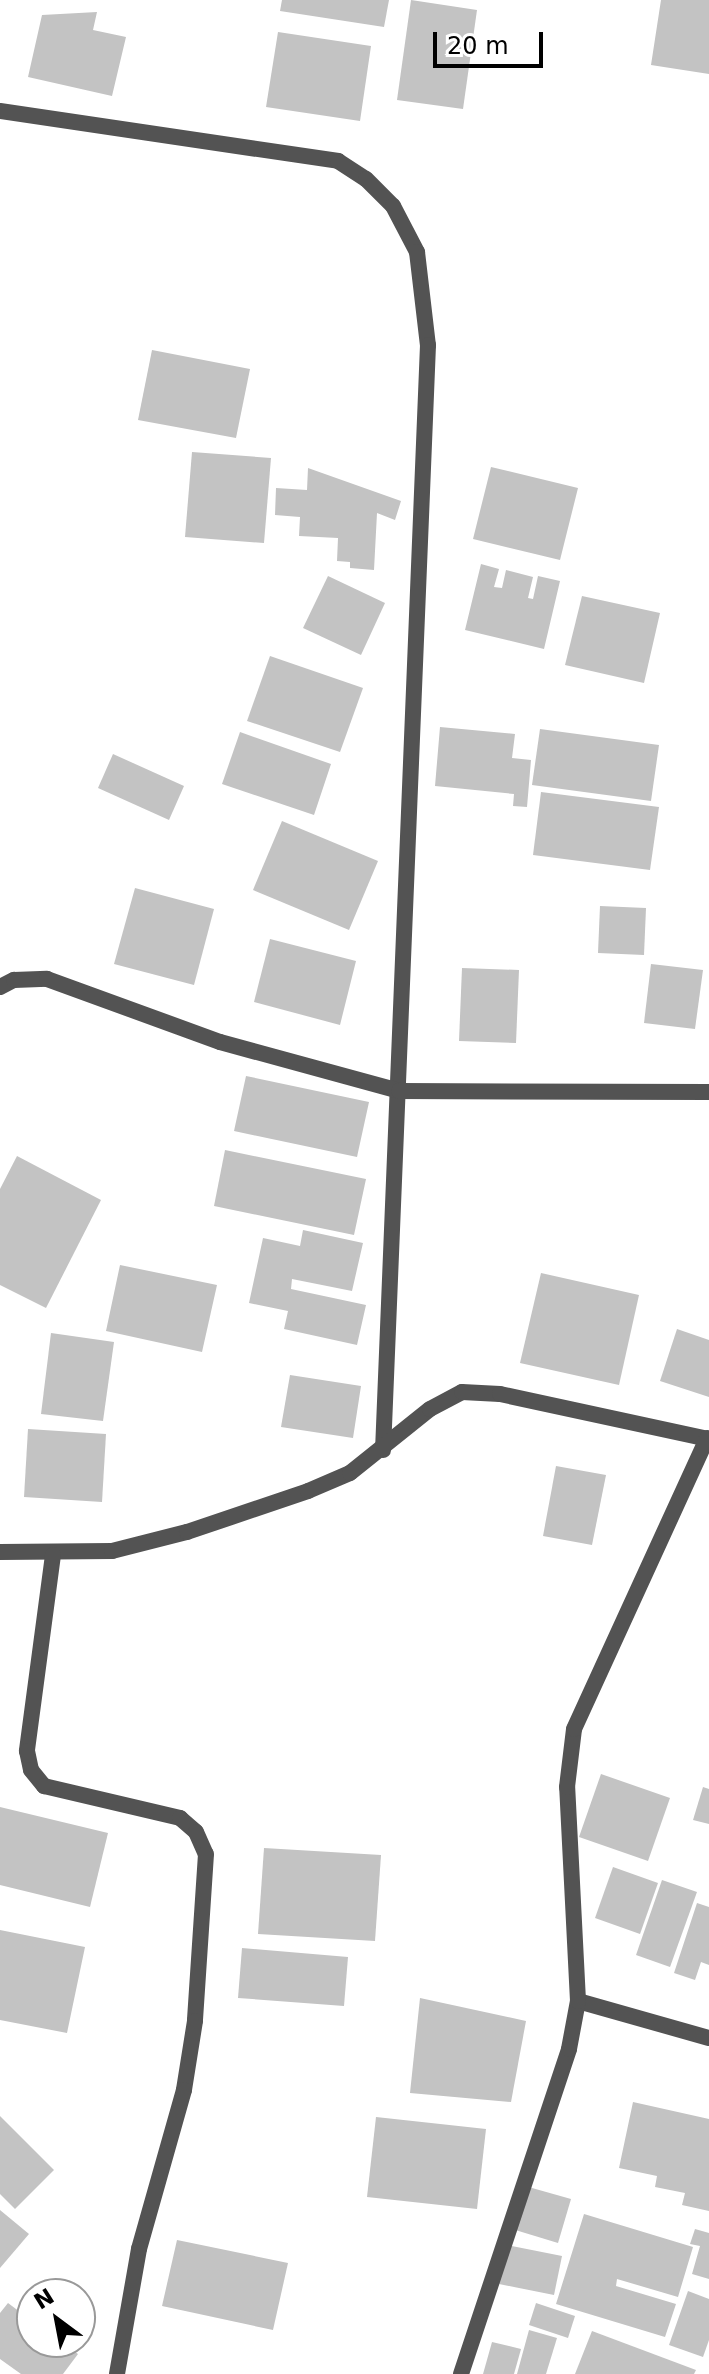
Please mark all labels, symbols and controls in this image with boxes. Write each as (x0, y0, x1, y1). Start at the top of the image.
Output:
scale bar (437, 16, 547, 66)
text: 20 m (447, 32, 509, 60)
north arrow (16, 2278, 96, 2358)
text: N (30, 2283, 59, 2314)

